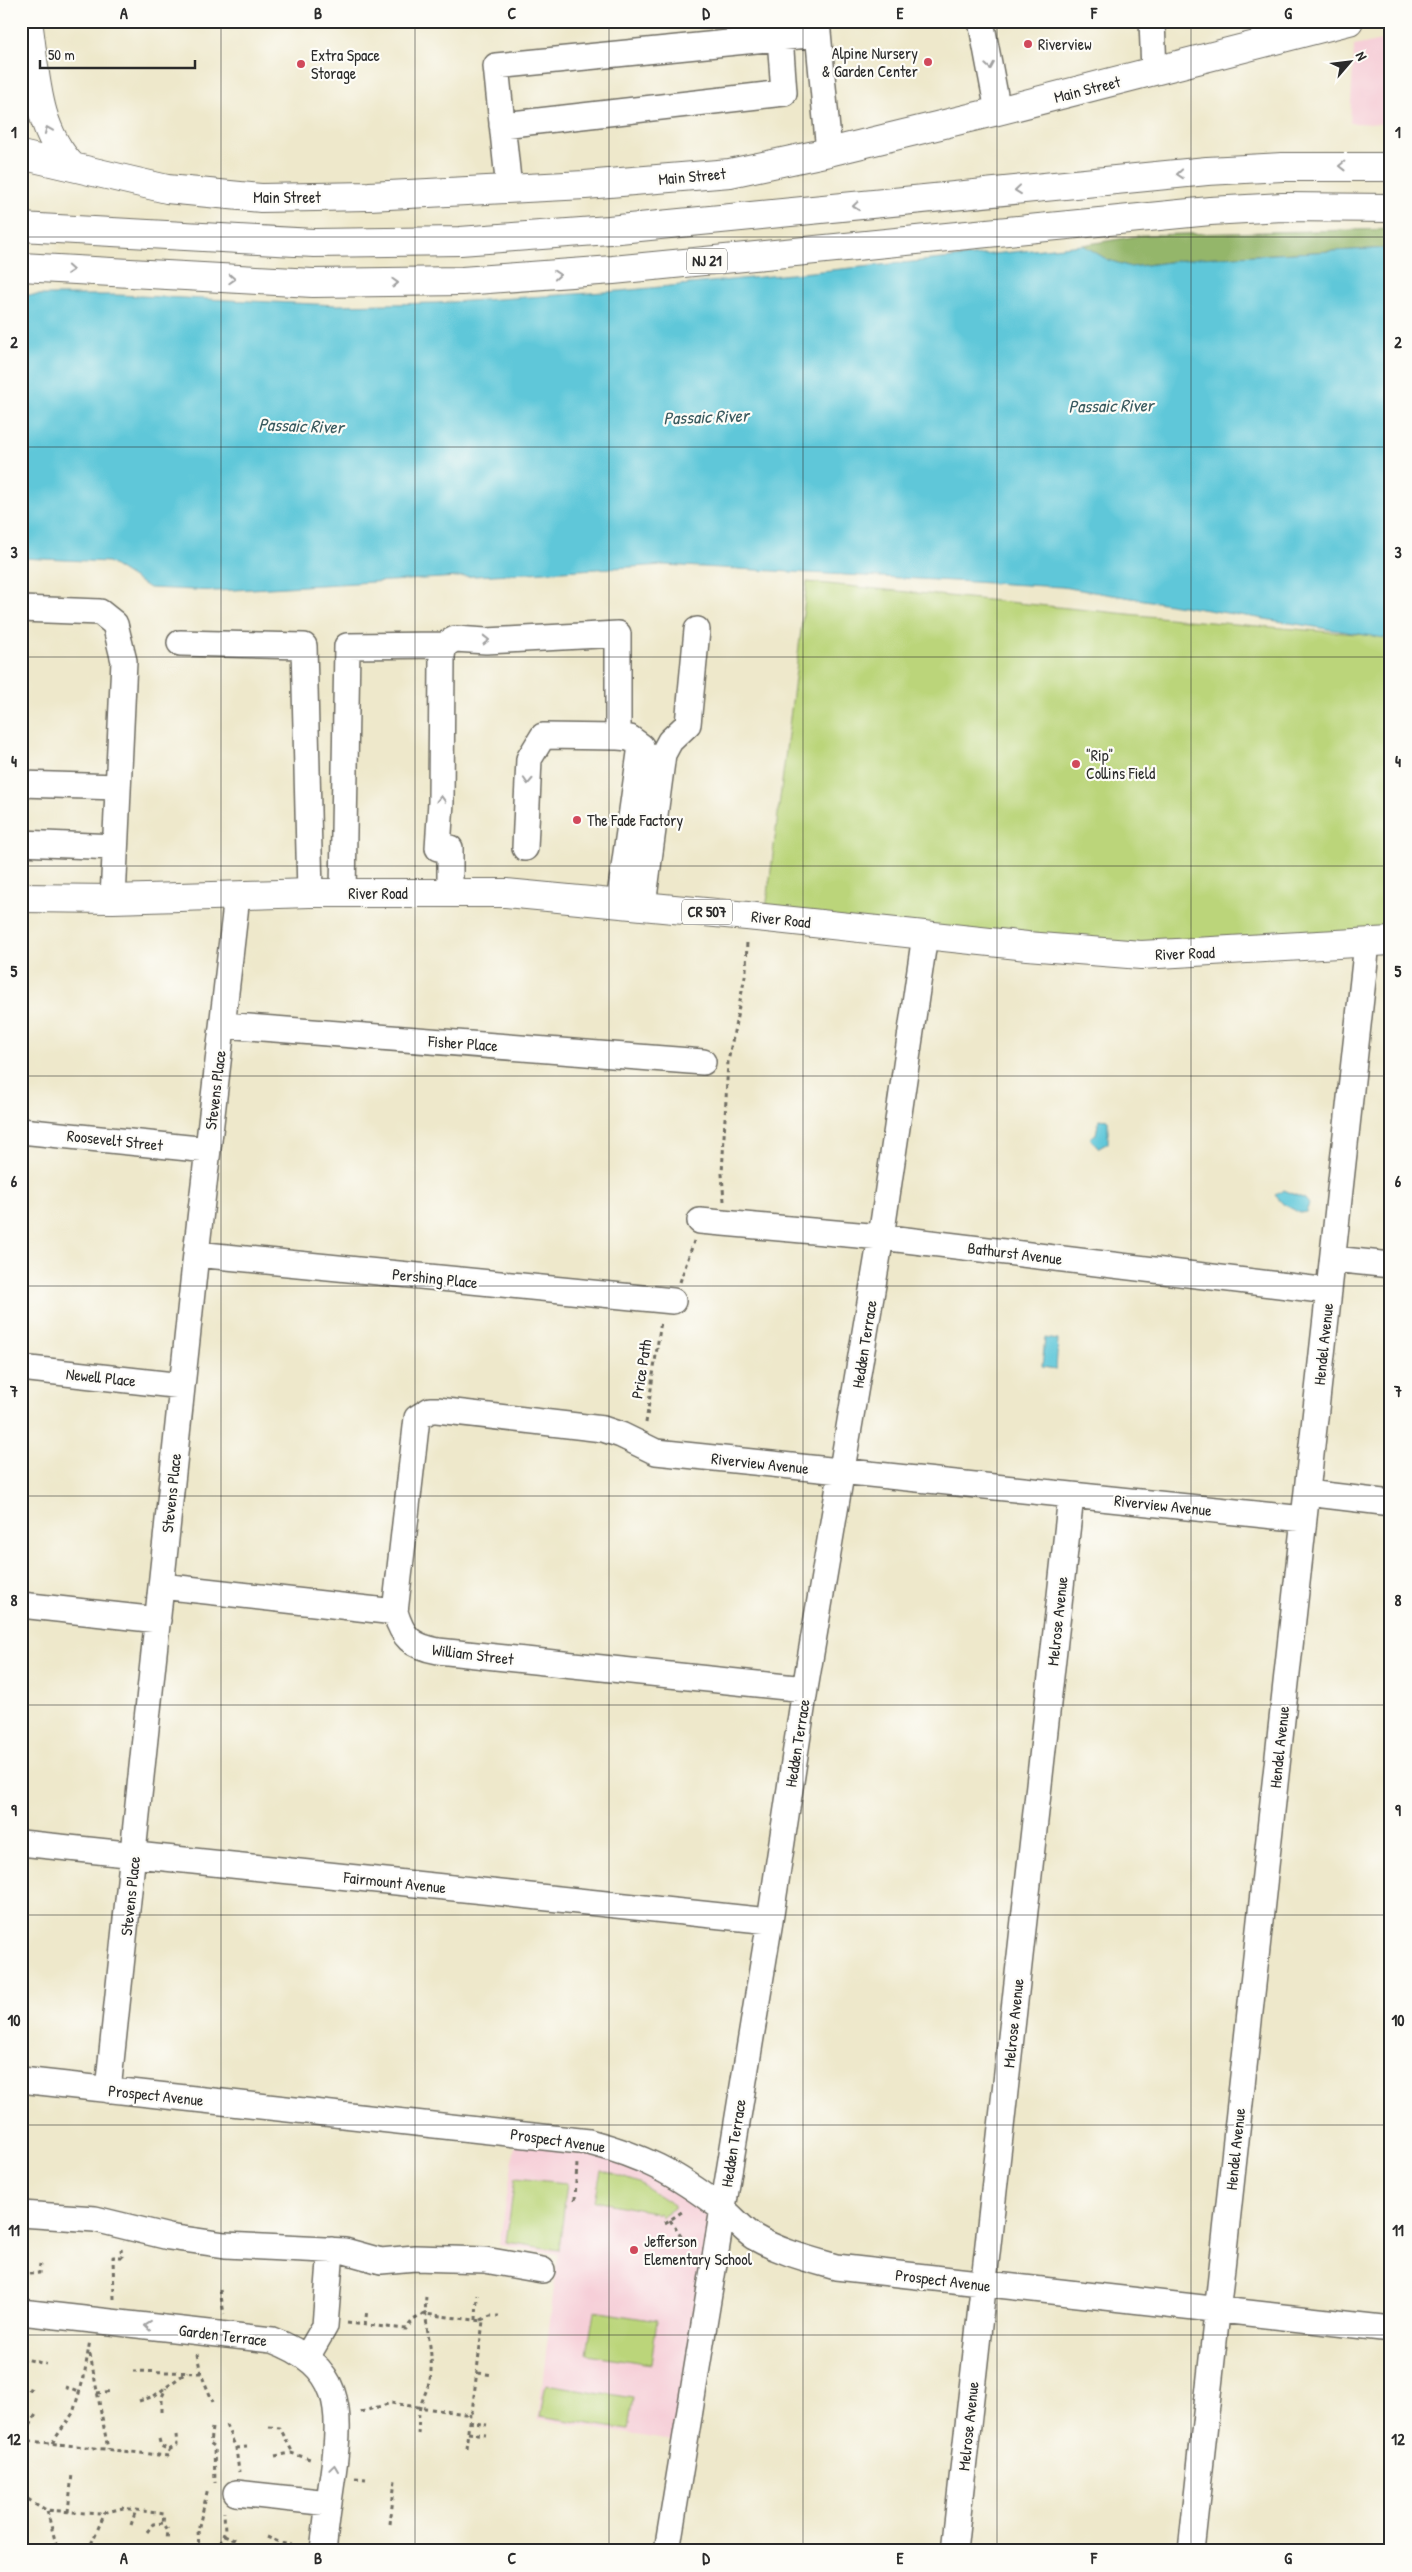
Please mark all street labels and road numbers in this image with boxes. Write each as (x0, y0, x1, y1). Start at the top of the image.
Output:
street label: Main Street (1052, 70, 1123, 108)
street label: Main Street (657, 162, 727, 190)
street label: Main Street (253, 186, 321, 208)
road number: NJ 21 (687, 248, 727, 274)
street label: River Road (348, 882, 408, 904)
road number: CR 507 (682, 900, 732, 924)
street label: River Road (750, 905, 812, 933)
street label: River Road (1155, 941, 1215, 965)
street label: Fisher Place (427, 1030, 499, 1056)
street label: Stevens Place (199, 1048, 231, 1131)
street label: Roosevelt Street (66, 1124, 164, 1156)
street label: Bathurst Avenue (966, 1236, 1064, 1270)
street label: Pershing Place (391, 1263, 479, 1293)
street label: Hedden Terrace (846, 1298, 882, 1389)
street label: Hendel Avenue (1308, 1301, 1338, 1386)
street label: Price Path (625, 1337, 657, 1400)
street label: Newell Place (65, 1362, 138, 1392)
street label: Riverview Avenue (710, 1447, 810, 1479)
street label: Stevens Place (156, 1452, 186, 1534)
street label: Riverview Avenue (1113, 1489, 1213, 1521)
street label: Melrose Avenue (1041, 1575, 1073, 1667)
street label: William Street (431, 1638, 516, 1670)
street label: Hedden Terrace (779, 1697, 815, 1788)
street label: Hendel Avenue (1264, 1704, 1294, 1789)
street label: Stevens Place (115, 1855, 145, 1937)
street label: Fairmount Avenue (342, 1866, 448, 1898)
street label: Melrose Avenue (997, 1977, 1029, 2069)
street label: Prospect Avenue (107, 2079, 205, 2111)
street label: Hedden Terrace (715, 2097, 751, 2188)
street label: Hendel Avenue (1220, 2106, 1250, 2191)
street label: Prospect Avenue (509, 2122, 608, 2158)
street label: Prospect Avenue (894, 2263, 992, 2297)
street label: Garden Terrace (178, 2319, 269, 2351)
street label: Melrose Avenue (952, 2380, 984, 2472)

